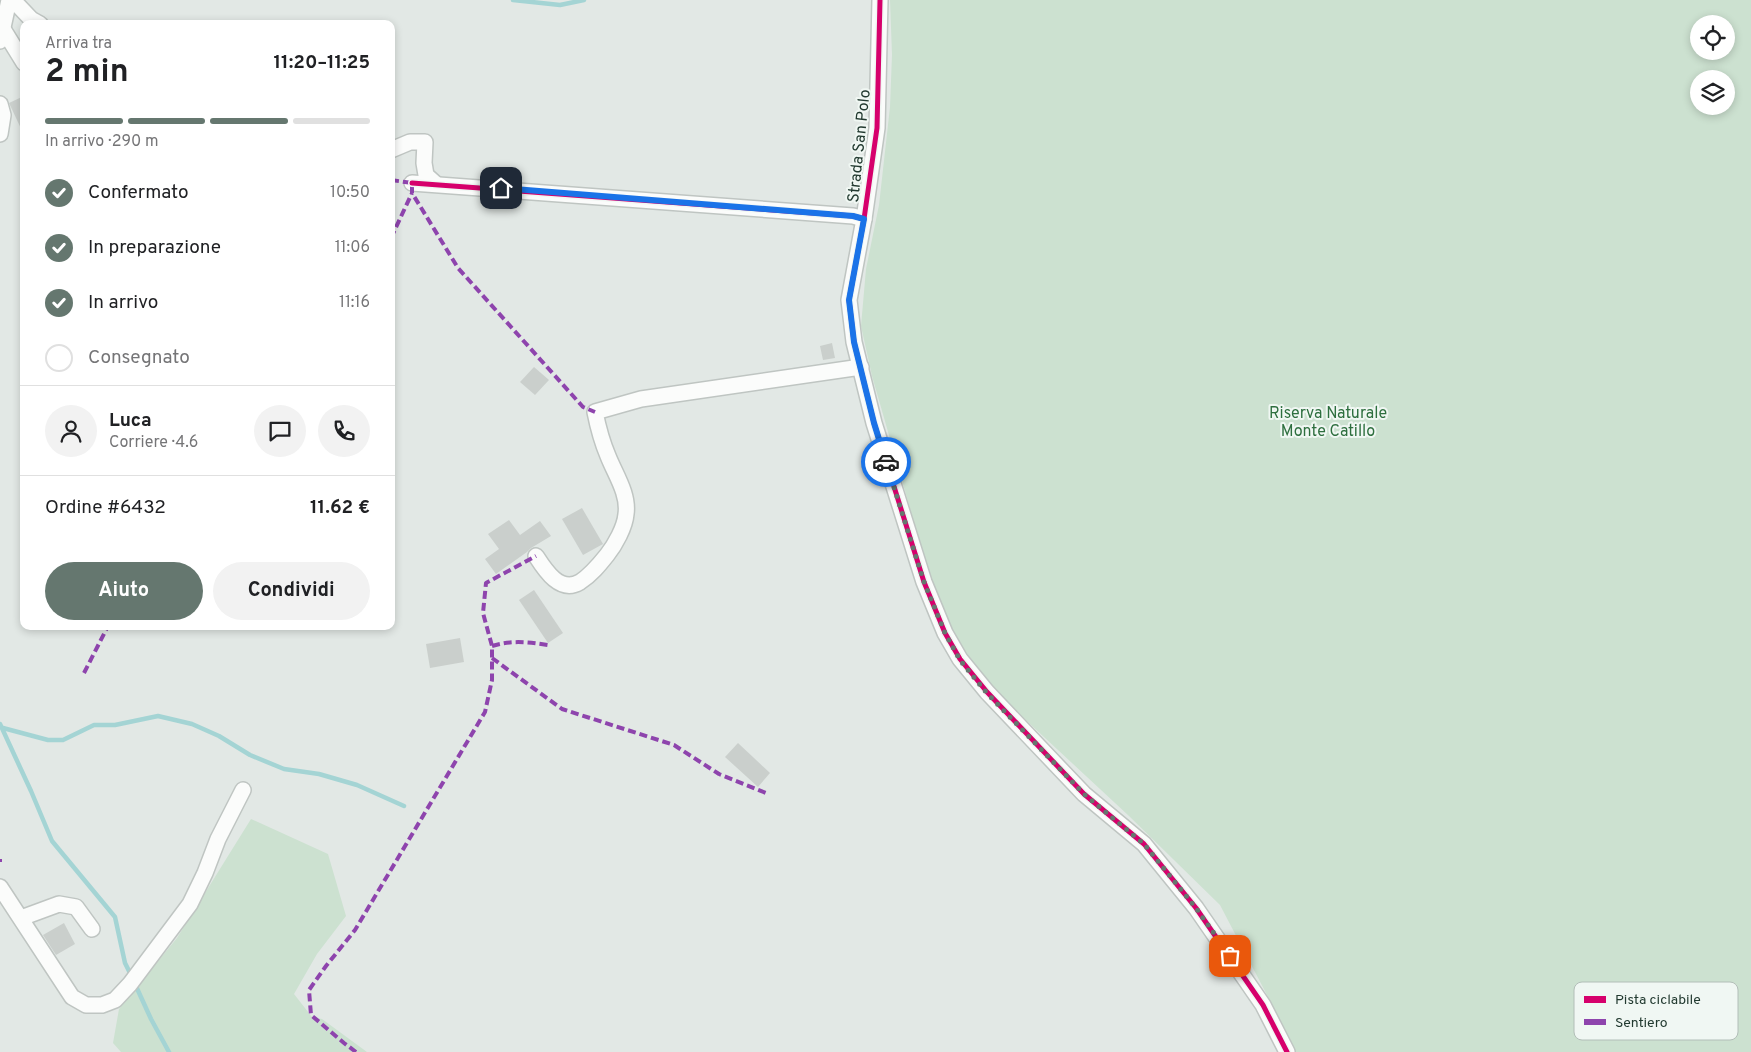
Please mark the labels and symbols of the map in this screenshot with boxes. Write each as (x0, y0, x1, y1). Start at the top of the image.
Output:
street label: Strada San Polo (844, 88, 876, 204)
pin (480, 167, 522, 209)
park label: Riserva Naturale Monte Catillo (1269, 404, 1387, 442)
courier (861, 437, 911, 487)
pin (1209, 935, 1251, 977)
legend (1574, 982, 1738, 1040)
text: Pista ciclabile (1615, 992, 1701, 1009)
text: Sentiero (1615, 1015, 1668, 1032)

